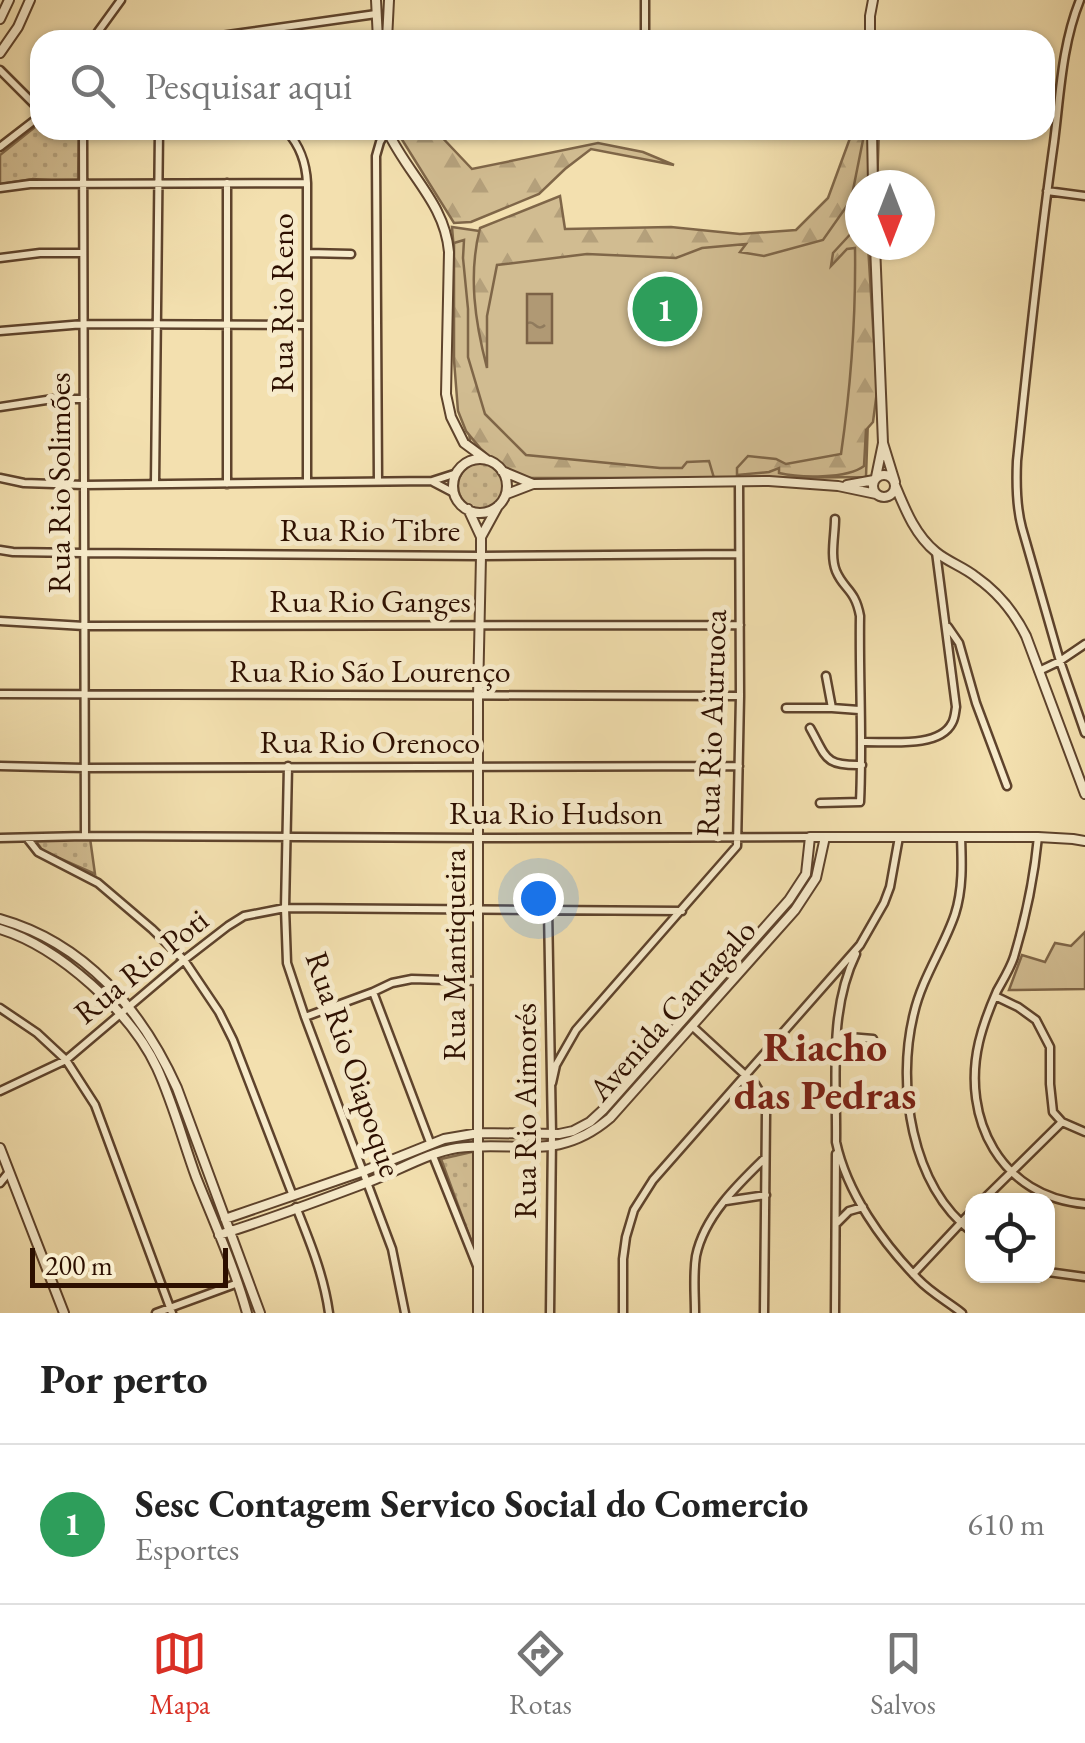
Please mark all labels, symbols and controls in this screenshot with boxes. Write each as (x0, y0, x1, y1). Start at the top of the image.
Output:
search box (30, 30, 1055, 140)
icon: search (65, 58, 120, 113)
text: Pesquisar aqui (145, 61, 352, 110)
north arrow (845, 170, 935, 260)
street label: Rua Rio Reno (261, 213, 303, 393)
pin: 1 (632, 272, 698, 346)
street label: Rua Rio Solimões (38, 372, 80, 594)
street label: Rua Rio Tibre (280, 509, 460, 551)
street label: Rua Rio Ganges (269, 580, 471, 622)
street label: Rua Rio Aiuruoca (686, 608, 736, 837)
street label: Rua Rio São Lourenço (229, 650, 511, 692)
street label: Rua Rio Orenoco (260, 721, 480, 763)
street label: Rua Rio Hudson (449, 792, 663, 834)
street label: Rua Mantiqueira (433, 849, 475, 1061)
your location (513, 873, 564, 924)
street label: Rua Rio Poti (65, 899, 217, 1033)
street label: Avenida Cantagalo (578, 910, 765, 1111)
street label: Rua Rio Oiapoque (296, 946, 412, 1182)
street label: Rua Rio Aimorés (504, 1003, 546, 1219)
district label: Riacho das Pedras (734, 1019, 916, 1122)
map controls (965, 1193, 1055, 1283)
button: locate (965, 1193, 1055, 1283)
scale bar (30, 1243, 228, 1288)
text: 200 m (45, 1247, 113, 1283)
text: Por perto (40, 1351, 208, 1406)
text: Sesc Contagem Servico Social do Comercio (135, 1479, 808, 1528)
text: 1 (64, 1503, 81, 1545)
text: 610 m (968, 1503, 1045, 1545)
text: Esportes (135, 1528, 239, 1570)
tab: Mapa (149, 1626, 210, 1722)
tab: Rotas (509, 1626, 572, 1722)
tab: Salvos (870, 1626, 936, 1722)

